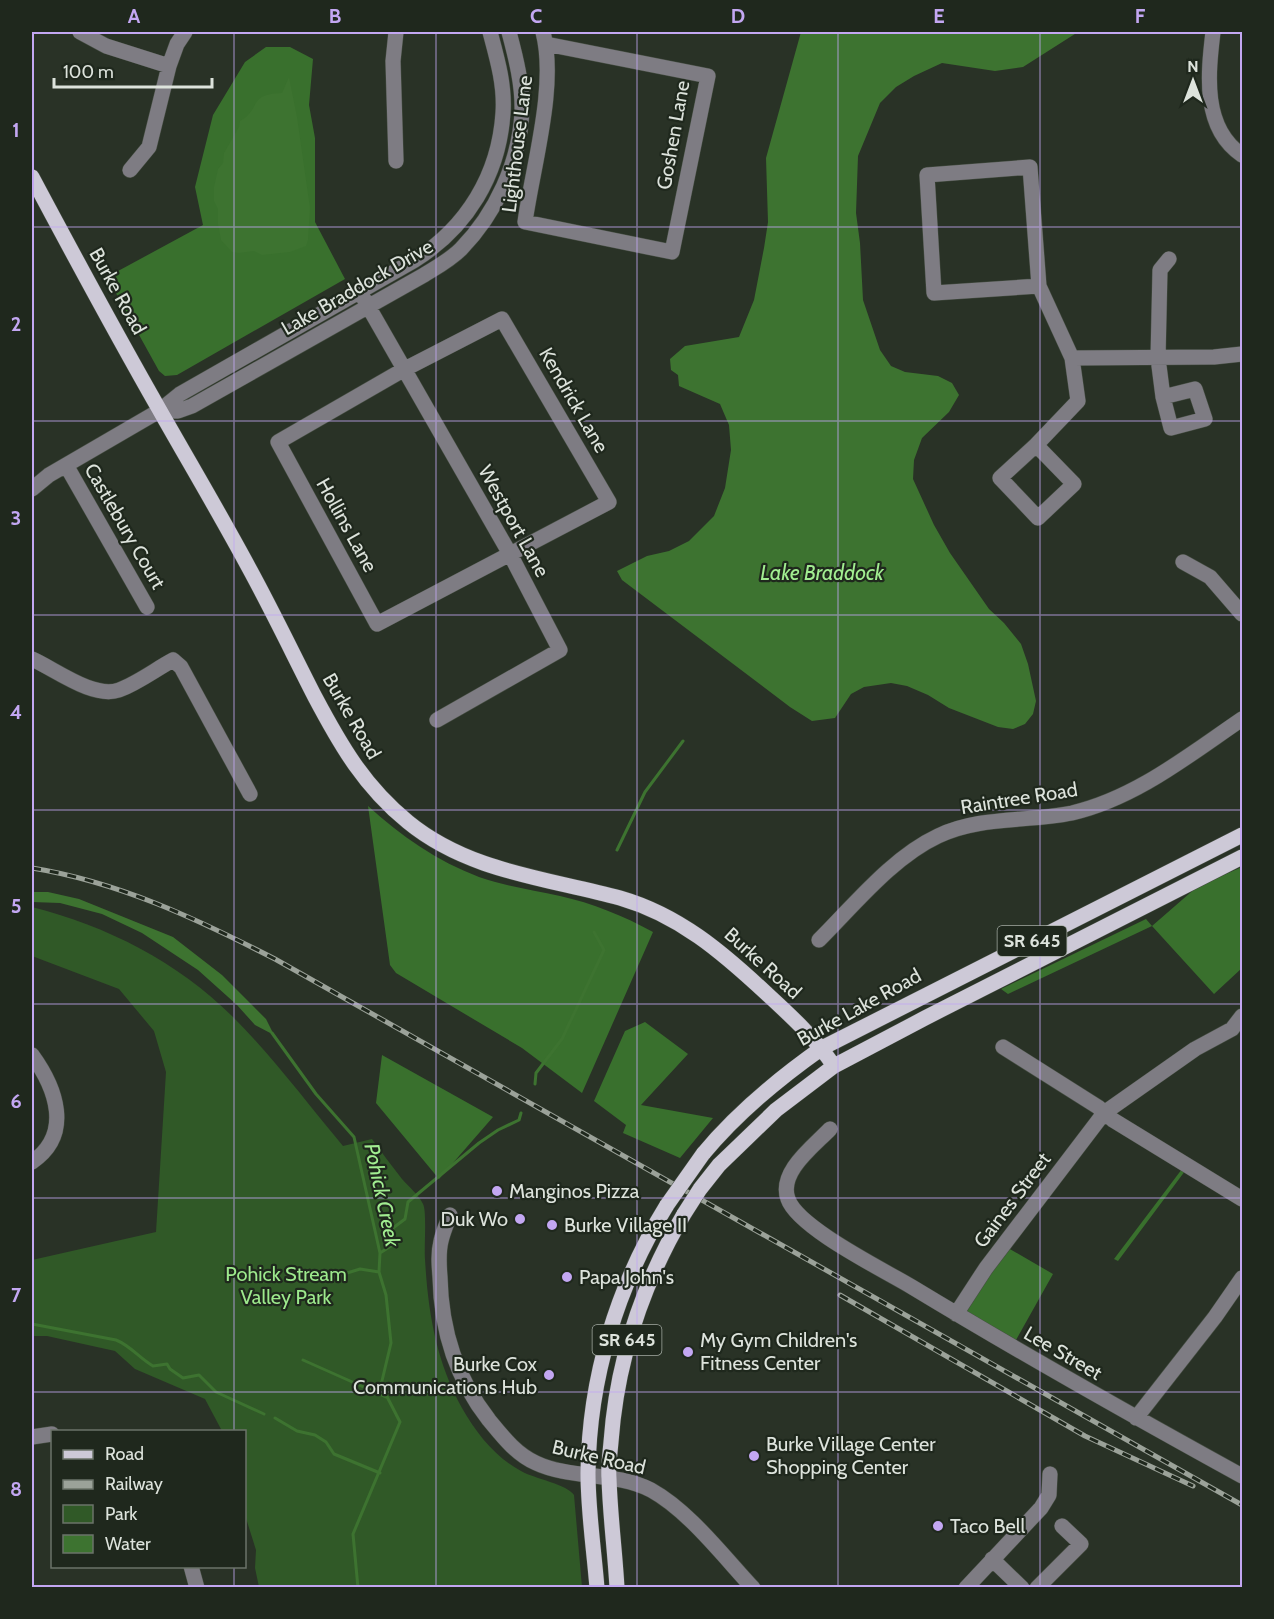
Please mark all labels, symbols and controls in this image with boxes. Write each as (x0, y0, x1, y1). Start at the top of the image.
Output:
text: A (128, 4, 141, 28)
text: B (329, 4, 341, 28)
text: C (530, 4, 542, 28)
text: D (731, 4, 745, 28)
text: E (933, 4, 945, 28)
text: F (1135, 4, 1146, 28)
scale bar (54, 51, 212, 89)
north arrow (1163, 51, 1223, 111)
text: N (1187, 57, 1199, 76)
text: 100 m (63, 61, 114, 83)
street label: Lighthouse Lane (497, 74, 537, 214)
street label: Goshen Lane (652, 79, 694, 191)
text: 1 (12, 118, 20, 142)
street label: Lake Braddock Drive (277, 234, 437, 340)
street label: Burke Road (84, 244, 152, 338)
text: 2 (11, 312, 21, 336)
street label: Kendrick Lane (534, 343, 614, 457)
street label: Castlebury Court (79, 459, 171, 593)
street label: Westport Lane (473, 461, 555, 581)
street label: Hollins Lane (311, 474, 383, 576)
text: 3 (11, 506, 21, 530)
water label: Lake Braddock (760, 560, 885, 585)
street label: Burke Road (318, 669, 386, 763)
text: 4 (10, 700, 22, 724)
street label: Raintree Road (959, 777, 1079, 819)
text: 5 (11, 894, 21, 918)
street label: Burke Road (720, 922, 806, 1004)
road number: SR 645 (998, 926, 1066, 956)
street label: Burke Lake Road (793, 963, 925, 1051)
text: 6 (10, 1089, 22, 1113)
water label: Pohick Creek (359, 1141, 406, 1250)
street label: Gaines Street (968, 1147, 1056, 1252)
place label: Manginos Pizza (509, 1179, 640, 1203)
marker: Manginos Pizza (490, 1184, 504, 1198)
place label: Duk Wo (441, 1207, 508, 1231)
marker: Duk Wo (513, 1212, 527, 1226)
place label: Burke Village II (564, 1213, 687, 1237)
marker: Burke Village II (545, 1218, 559, 1232)
park label: Pohick Stream Valley Park (225, 1262, 347, 1309)
place label: Papa John's (579, 1265, 674, 1289)
marker: Papa John's (560, 1270, 574, 1284)
text: 7 (11, 1283, 22, 1307)
street label: Lee Street (1020, 1321, 1107, 1385)
road number: SR 645 (592, 1325, 662, 1355)
place label: My Gym Children's Fitness Center (700, 1328, 857, 1375)
marker: My Gym Children's Fitness Center (681, 1345, 695, 1359)
place label: Burke Cox Communications Hub (353, 1352, 538, 1399)
marker: Burke Cox Communications Hub (542, 1368, 556, 1382)
legend (51, 1430, 246, 1568)
place label: Burke Village Center Shopping Center (766, 1432, 936, 1479)
street label: Burke Road (550, 1435, 648, 1479)
text: Road (105, 1443, 144, 1465)
marker: Burke Village Center Shopping Center (747, 1449, 761, 1463)
text: Railway (105, 1473, 163, 1495)
text: 8 (10, 1477, 22, 1501)
text: Park (105, 1503, 138, 1525)
place label: Taco Bell (950, 1514, 1025, 1538)
marker: Taco Bell (931, 1519, 945, 1533)
text: Water (105, 1533, 151, 1555)

